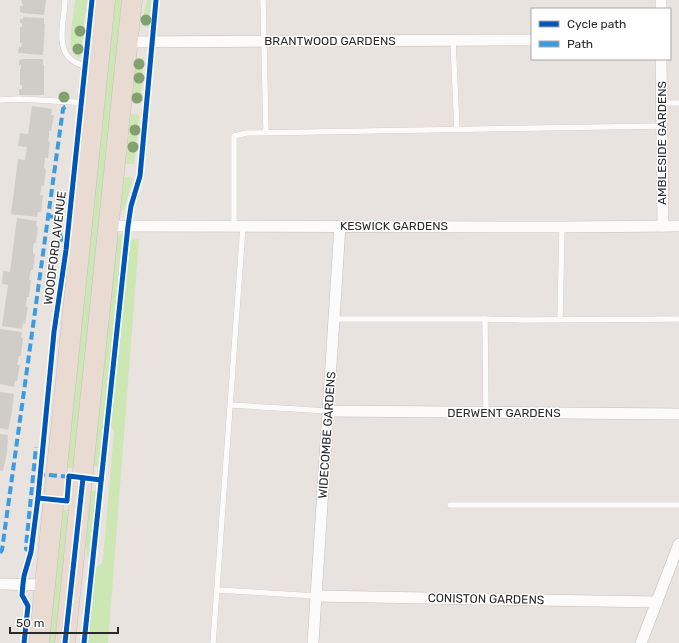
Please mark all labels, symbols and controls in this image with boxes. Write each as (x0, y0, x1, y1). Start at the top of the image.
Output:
legend (531, 8, 671, 60)
text: Cycle path (567, 17, 626, 31)
street label: BRANTWOOD GARDENS (264, 34, 396, 48)
text: Path (567, 37, 593, 51)
street label: AMBLESIDE GARDENS (655, 81, 669, 205)
street label: WOODFORD AVENUE (41, 190, 69, 306)
street label: KESWICK GARDENS (340, 219, 448, 233)
street label: WIDECOMBE GARDENS (316, 371, 338, 499)
street label: DERWENT GARDENS (447, 406, 561, 420)
street label: CONISTON GARDENS (428, 591, 544, 607)
scale bar (10, 609, 118, 635)
text: 50 m (16, 616, 44, 630)

